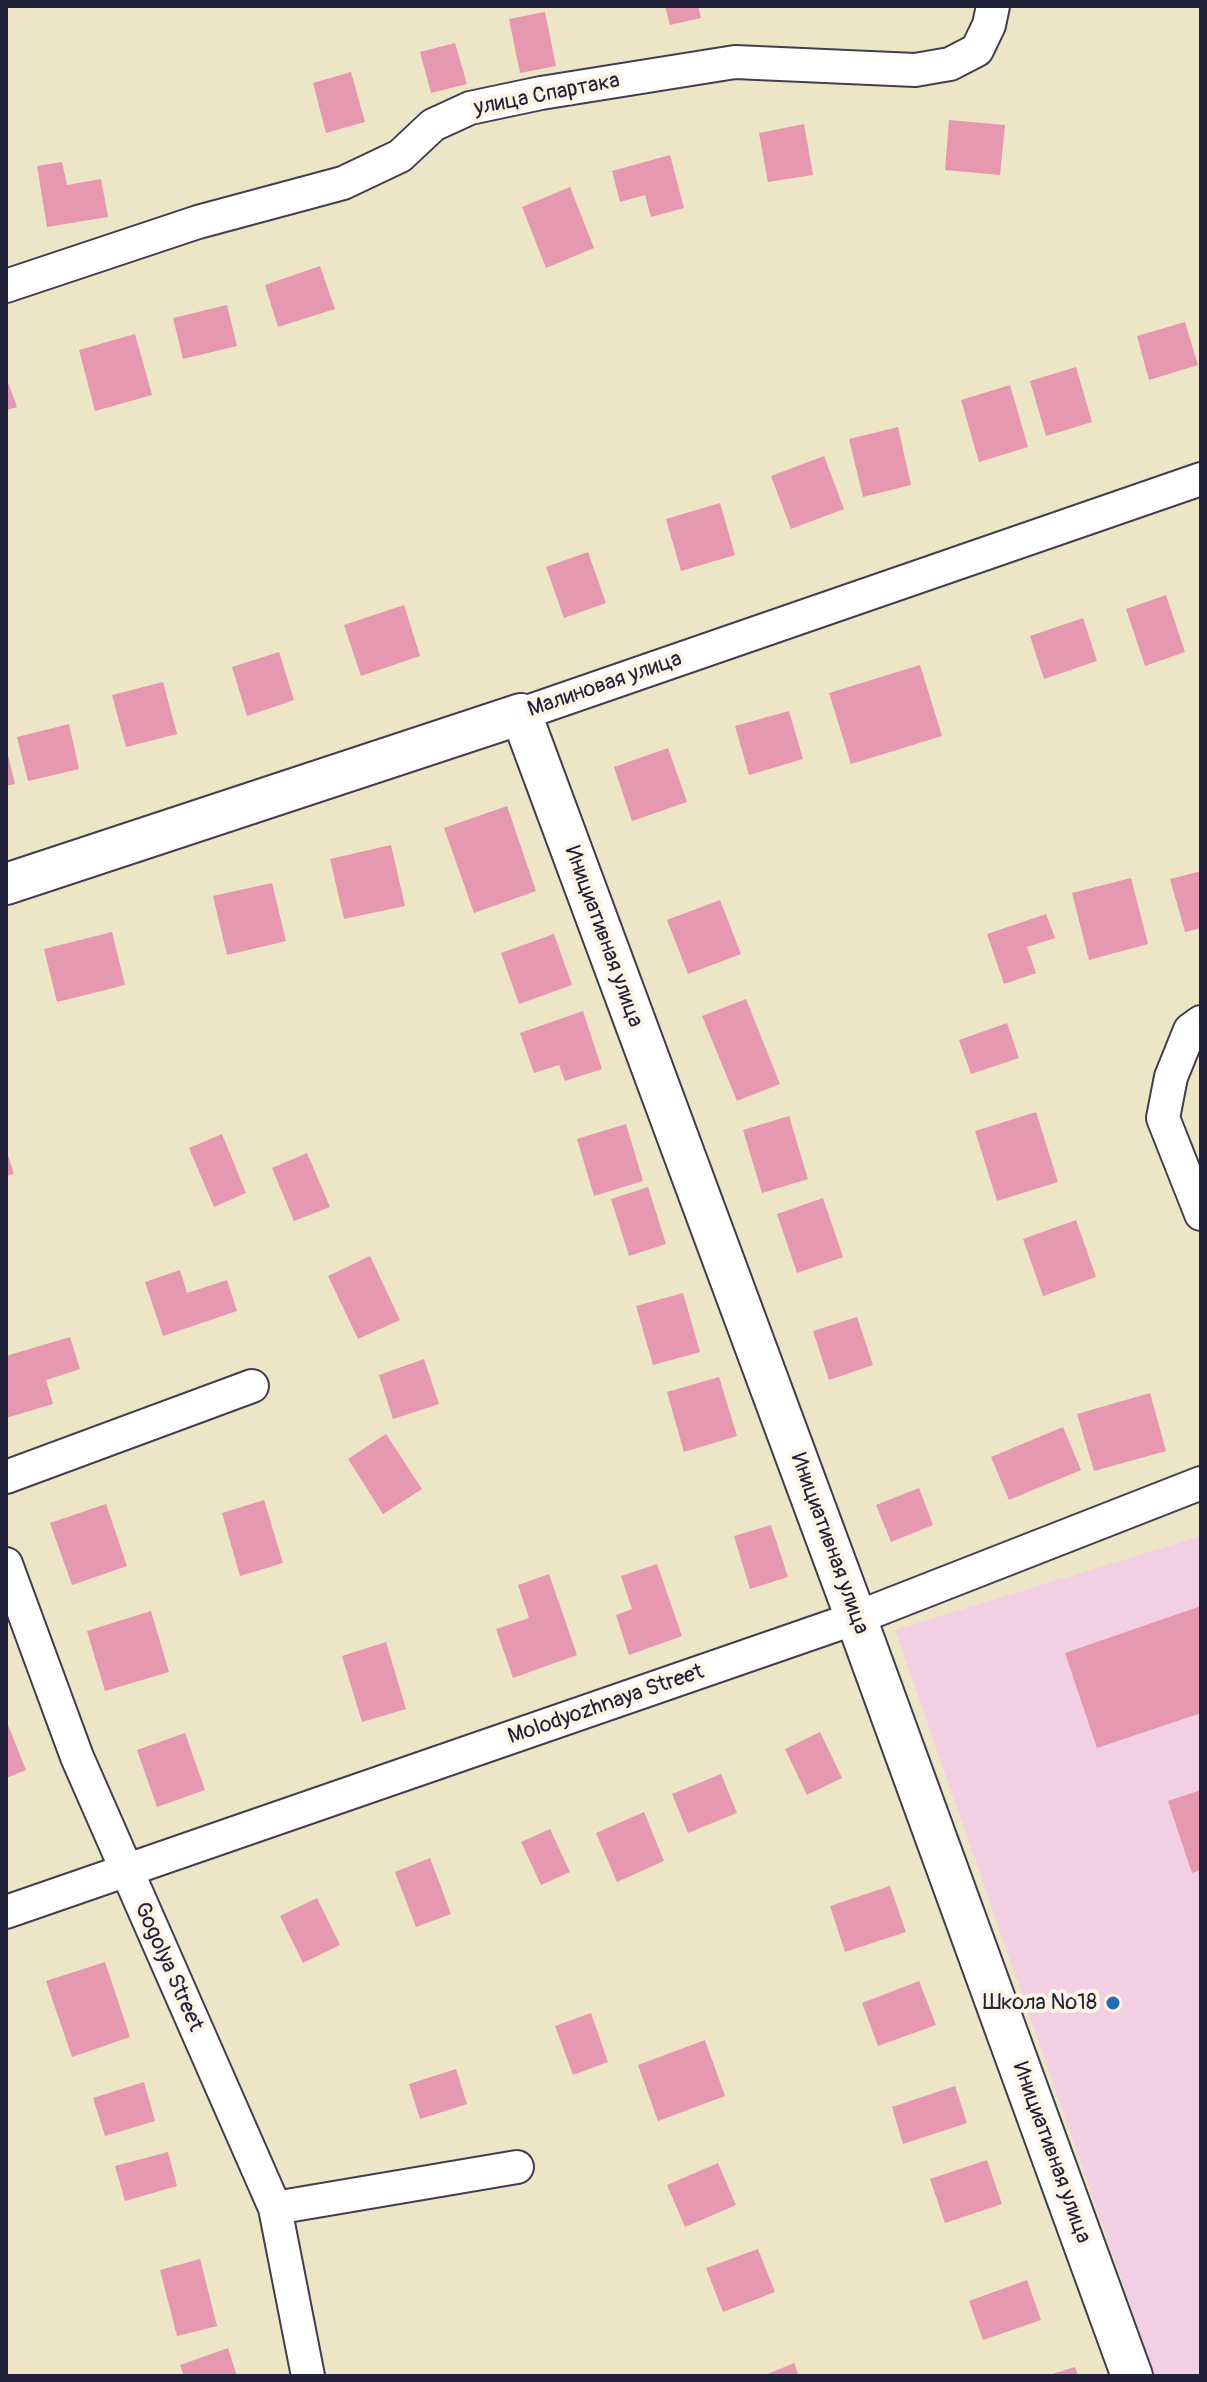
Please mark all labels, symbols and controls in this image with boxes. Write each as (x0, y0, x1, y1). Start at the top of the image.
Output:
street label: улица Спартака (472, 68, 622, 122)
street label: Малиновая улица (525, 646, 685, 724)
street label: Инициативная улица (558, 843, 648, 1031)
street label: Инициативная улица (784, 1450, 874, 1638)
street label: Molodyozhnaya Street (505, 1659, 707, 1751)
street label: Gogolya Street (128, 1898, 208, 2036)
place label: Школа №18 (983, 1990, 1097, 2016)
marker: Школа №18 (1104, 1994, 1122, 2012)
street label: Инициативная улица (1006, 2059, 1096, 2247)

